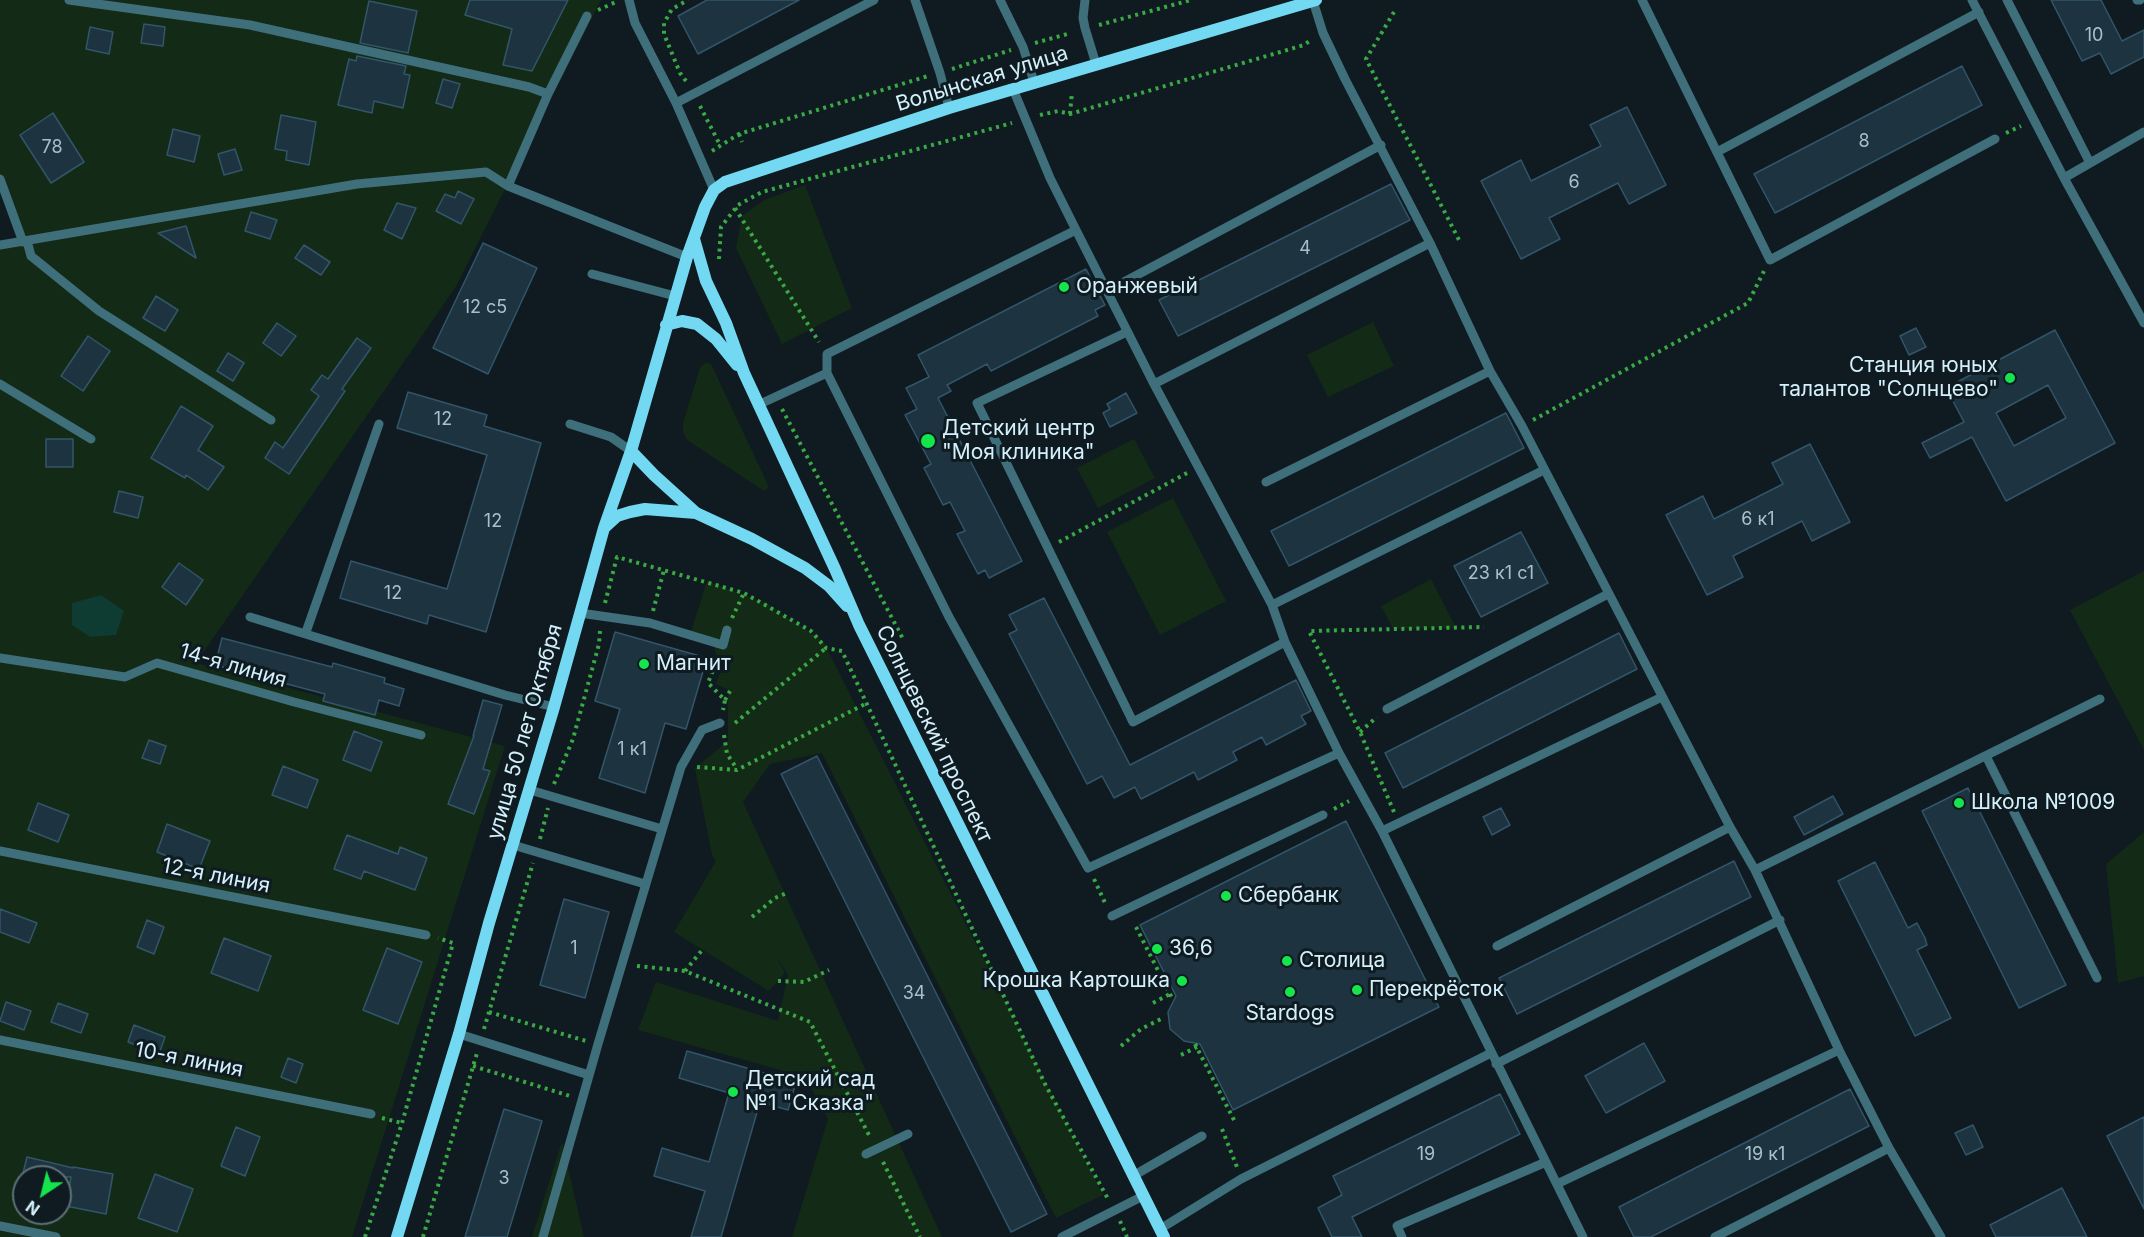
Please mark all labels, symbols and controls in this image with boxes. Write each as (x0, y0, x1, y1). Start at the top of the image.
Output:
house number: 10 (2085, 25, 2103, 47)
street label: Волынская улица (893, 41, 1071, 117)
house number: 8 (1858, 131, 1870, 153)
house number: 78 (41, 137, 63, 159)
house number: 6 (1568, 172, 1580, 194)
house number: 4 (1299, 238, 1311, 260)
place label: Оранжевый (1076, 274, 1198, 300)
marker: Оранжевый (1057, 280, 1071, 294)
house number: 12 с5 (463, 297, 507, 319)
place label: Станция юных талантов "Солнцево" (1779, 353, 1998, 403)
marker: Станция юных талантов "Солнцево" (2003, 371, 2017, 385)
house number: 12 (434, 409, 452, 431)
place label: Детский центр "Моя клиника" (942, 416, 1095, 466)
marker: Детский центр "Моя клиника" (919, 432, 937, 450)
house number: 6 к1 (1741, 509, 1775, 531)
house number: 12 (484, 511, 502, 533)
house number: 23 к1 с1 (1468, 563, 1534, 585)
house number: 12 (384, 583, 402, 605)
street label: улица 50 лет Октября (482, 621, 568, 843)
street label: Солнцевский проспект (870, 621, 998, 847)
street label: 14-я линия (177, 639, 289, 693)
place label: Магнит (656, 651, 731, 677)
marker: Магнит (637, 657, 651, 671)
house number: 1 к1 (617, 739, 647, 761)
place label: Школа №1009 (1971, 790, 2115, 816)
marker: Школа №1009 (1952, 796, 1966, 810)
street label: 12-я линия (160, 853, 272, 899)
place label: Сбербанк (1238, 883, 1339, 909)
marker: Сбербанк (1219, 889, 1233, 903)
place label: 36,6 (1169, 936, 1213, 962)
house number: 1 (570, 938, 578, 960)
marker: 36,6 (1150, 942, 1164, 956)
place label: Столица (1299, 948, 1385, 974)
marker: Столица (1280, 954, 1294, 968)
place label: Крошка Картошка (983, 968, 1170, 994)
marker: Крошка Картошка (1175, 974, 1189, 988)
place label: Перекрёсток (1369, 977, 1504, 1003)
house number: 34 (903, 983, 925, 1005)
marker: Перекрёсток (1350, 983, 1364, 997)
marker: Stardogs (1283, 985, 1297, 999)
place label: Stardogs (1245, 1001, 1335, 1027)
street label: 10-я линия (133, 1037, 245, 1083)
place label: Детский сад №1 "Сказка" (745, 1067, 875, 1117)
marker: Детский сад №1 "Сказка" (726, 1085, 740, 1099)
house number: 19 (1417, 1144, 1435, 1166)
house number: 19 к1 (1745, 1144, 1785, 1166)
north arrow (12, 1165, 72, 1225)
house number: 3 (498, 1168, 510, 1190)
text: N (22, 1196, 44, 1220)

